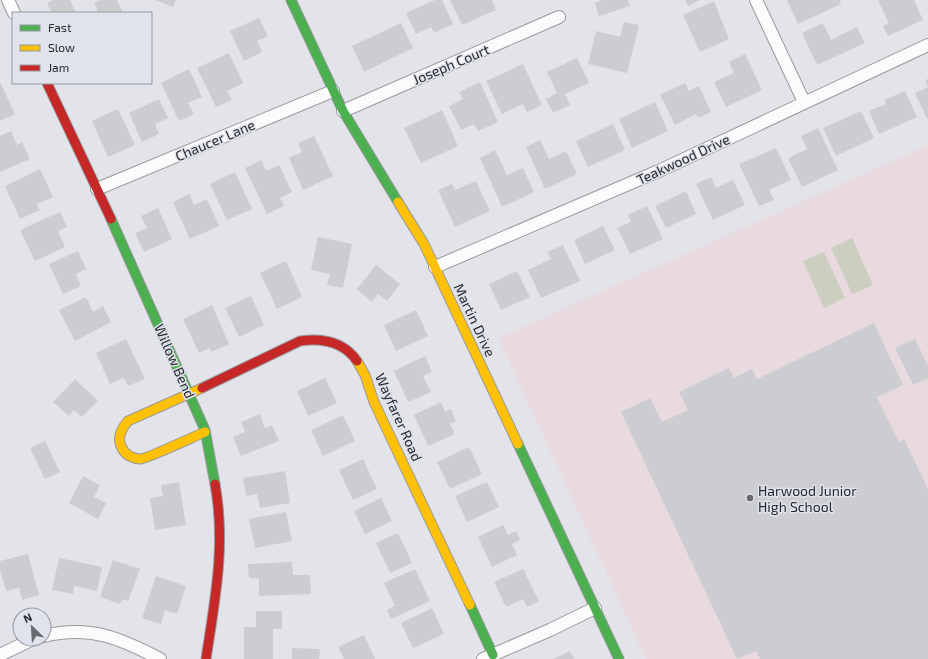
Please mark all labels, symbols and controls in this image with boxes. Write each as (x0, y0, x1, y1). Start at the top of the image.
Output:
legend (12, 12, 152, 84)
text: Fast (48, 20, 72, 34)
text: Slow (48, 40, 75, 54)
street label: Joseph Court (410, 40, 492, 88)
text: Jam (48, 60, 69, 74)
street label: Chaucer Lane (173, 116, 257, 164)
street label: Teakwood Drive (634, 130, 732, 188)
street label: Martin Drive (451, 281, 499, 359)
street label: Willow Bend (151, 321, 199, 401)
street label: Wayfarer Road (372, 370, 426, 464)
place label: Harwood Junior High School (758, 482, 857, 515)
marker: Harwood Junior High School (745, 493, 755, 503)
north arrow (12, 607, 52, 647)
text: N (21, 610, 34, 625)

